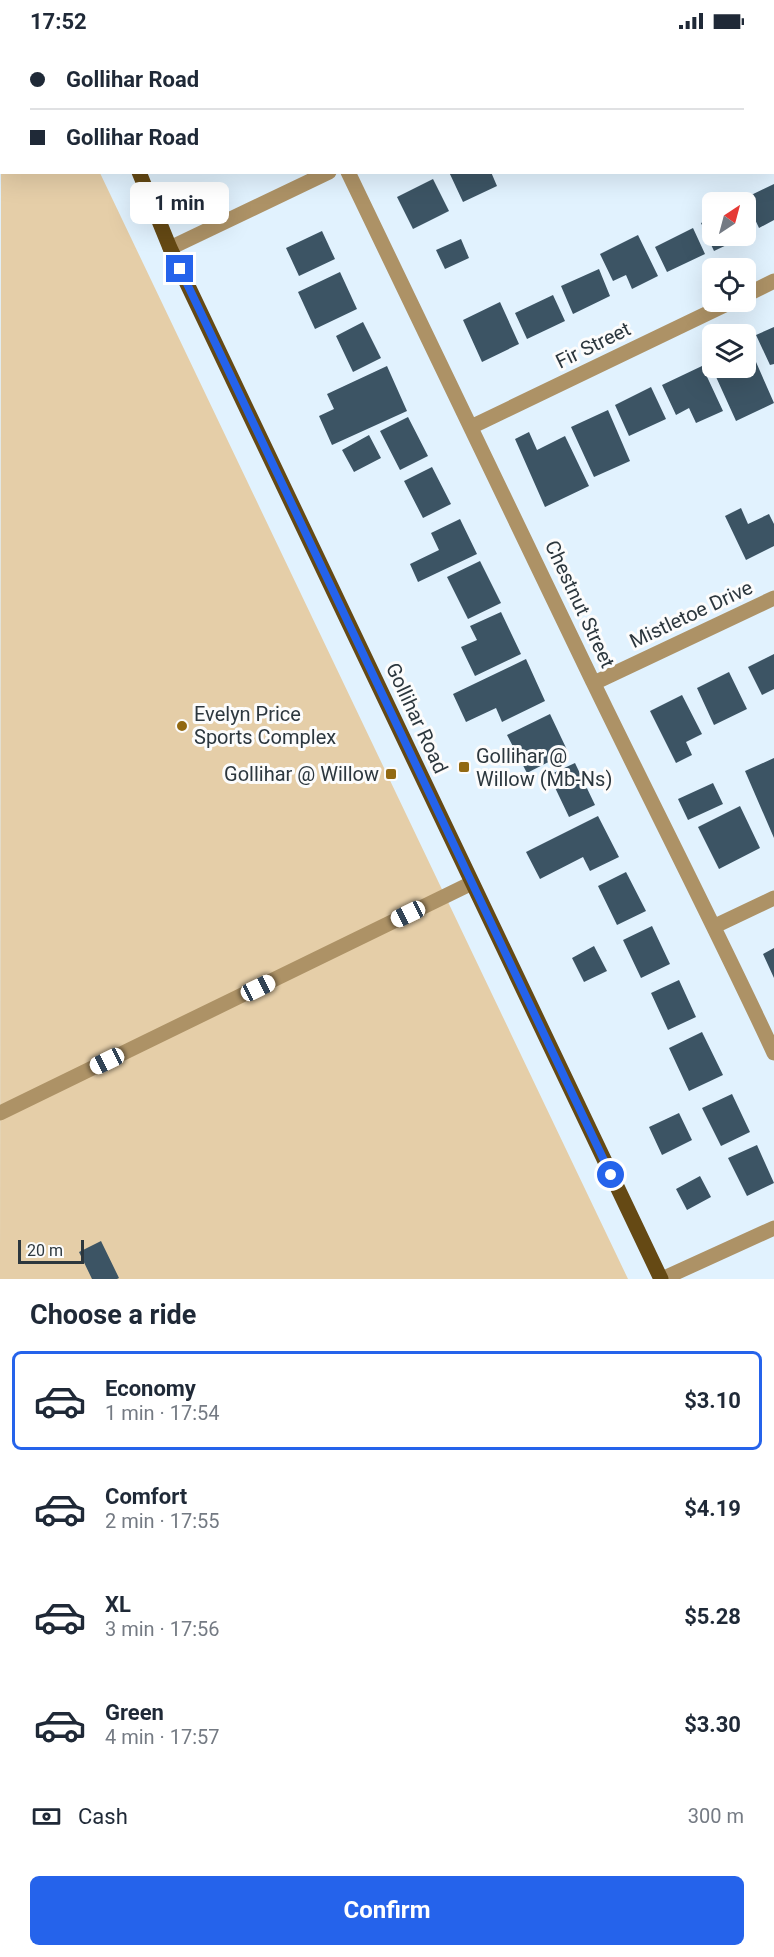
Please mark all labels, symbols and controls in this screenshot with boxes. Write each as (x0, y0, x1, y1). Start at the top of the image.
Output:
text: 17:52 (30, 9, 87, 34)
text: Gollihar Road (66, 67, 199, 92)
text: Gollihar Road (66, 125, 199, 150)
callout: 1 min (130, 182, 230, 224)
text: 1 min (154, 191, 205, 215)
north arrow (702, 192, 756, 246)
map controls (702, 192, 756, 378)
route end (166, 255, 193, 282)
button: locate (702, 258, 756, 312)
street label: Fir Street (552, 317, 634, 373)
button: layers (702, 324, 756, 378)
street label: Chestnut Street (540, 536, 620, 672)
street label: Mistletoe Drive (626, 575, 756, 653)
street label: Gollihar Road (381, 659, 453, 777)
place label: Evelyn Price Sports Complex (194, 702, 336, 749)
marker: Evelyn Price Sports Complex (175, 719, 189, 733)
place label: Gollihar @ Willow (Mb-Ns) (476, 744, 612, 791)
marker: Gollihar @ Willow (Mb-Ns) (457, 760, 471, 774)
place label: Gollihar @ Willow (224, 762, 379, 786)
marker: Gollihar @ Willow (384, 767, 398, 781)
car (388, 898, 428, 930)
car (238, 972, 278, 1004)
car (87, 1045, 127, 1077)
route start (597, 1161, 624, 1188)
scale bar (18, 1237, 84, 1264)
text: 20 m (27, 1241, 63, 1260)
text: Choose a ride (30, 1299, 196, 1331)
icon: car (33, 1374, 87, 1428)
text: Economy (105, 1376, 196, 1401)
text: $3.10 (684, 1388, 741, 1413)
text: 1 min · 17:54 (105, 1401, 220, 1425)
icon: car (33, 1482, 87, 1536)
text: Comfort (105, 1484, 187, 1509)
text: $4.19 (684, 1496, 741, 1521)
text: 2 min · 17:55 (105, 1509, 220, 1533)
icon: car (33, 1590, 87, 1644)
text: XL (105, 1592, 131, 1617)
text: $5.28 (684, 1604, 741, 1629)
text: 3 min · 17:56 (105, 1617, 220, 1641)
icon: car (33, 1698, 87, 1752)
text: Green (105, 1700, 164, 1725)
text: $3.30 (684, 1712, 741, 1737)
text: 4 min · 17:57 (105, 1725, 220, 1749)
icon: cash (30, 1800, 63, 1833)
text: Cash (78, 1804, 128, 1829)
text: 300 m (688, 1804, 744, 1828)
button: Confirm (30, 1876, 744, 1945)

